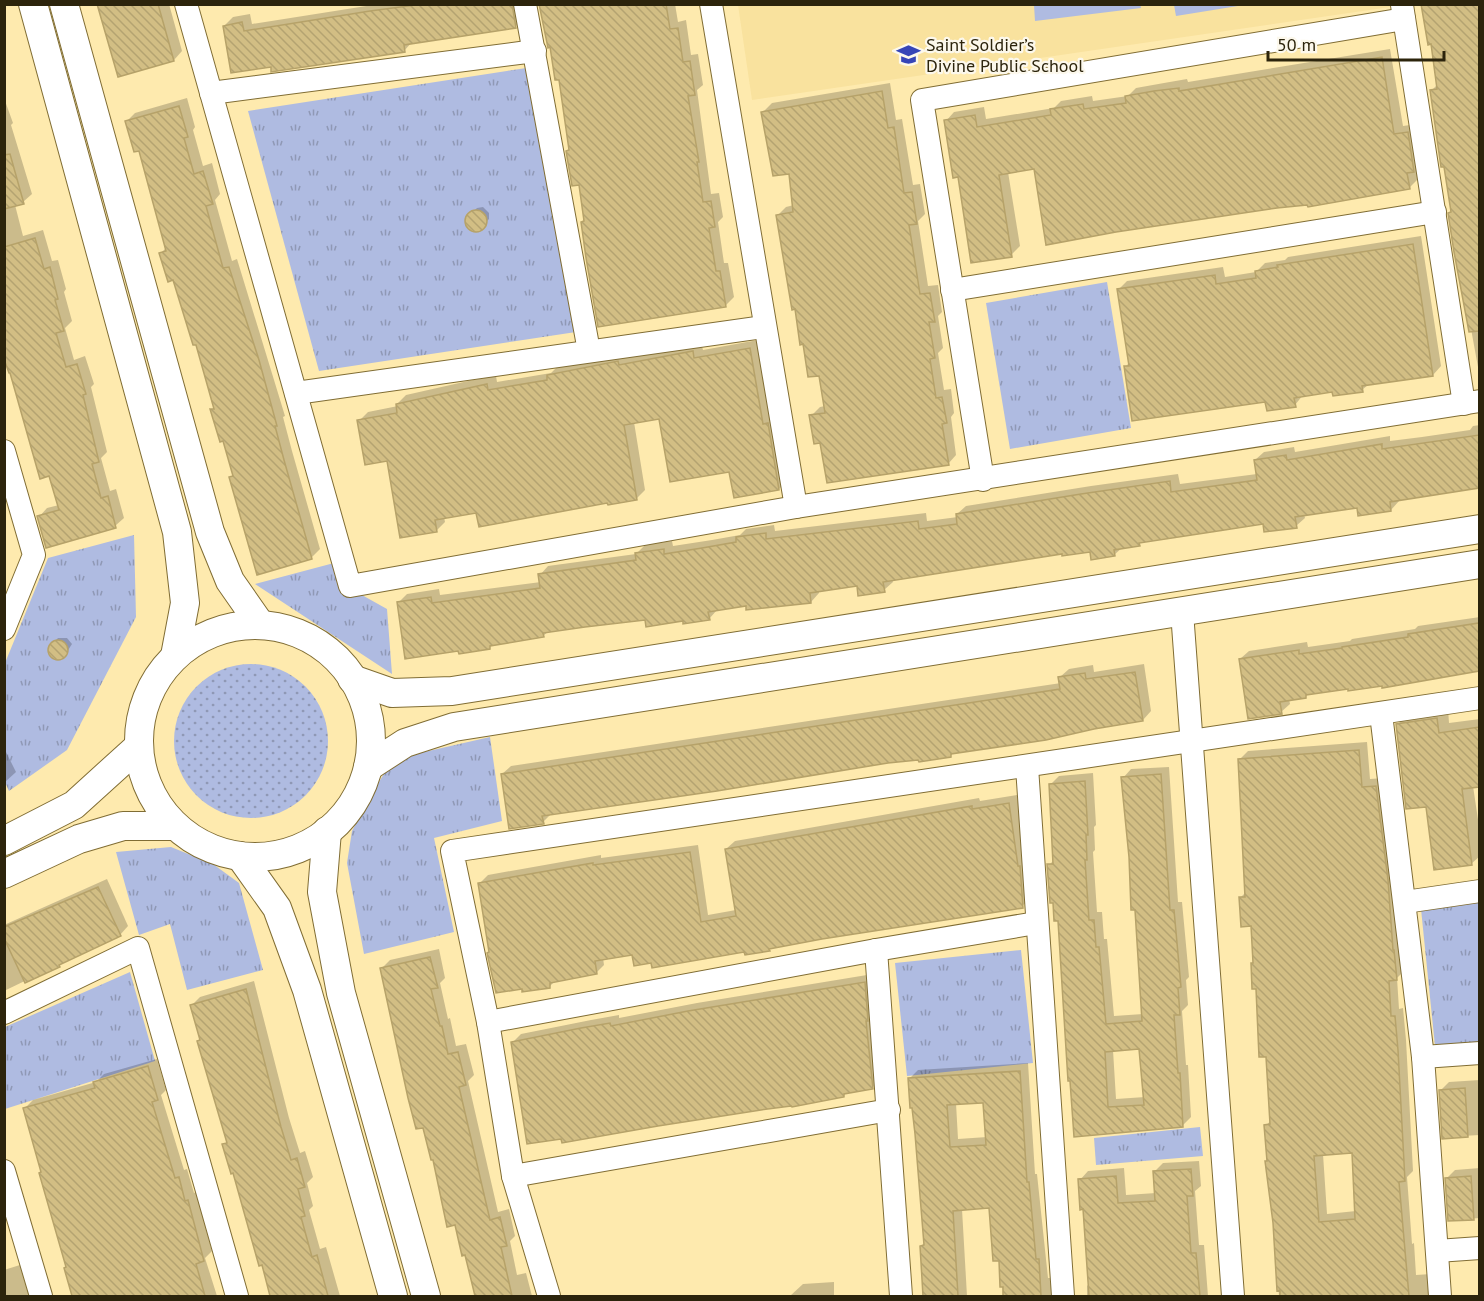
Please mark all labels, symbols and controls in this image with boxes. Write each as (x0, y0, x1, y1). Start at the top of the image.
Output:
scale bar (1268, 24, 1444, 62)
place label: Saint Soldier’s Divine Public School (926, 33, 1084, 77)
text: 50 m (1277, 33, 1316, 56)
school or university icon: Saint Soldier’s Divine Public School (895, 41, 921, 67)

